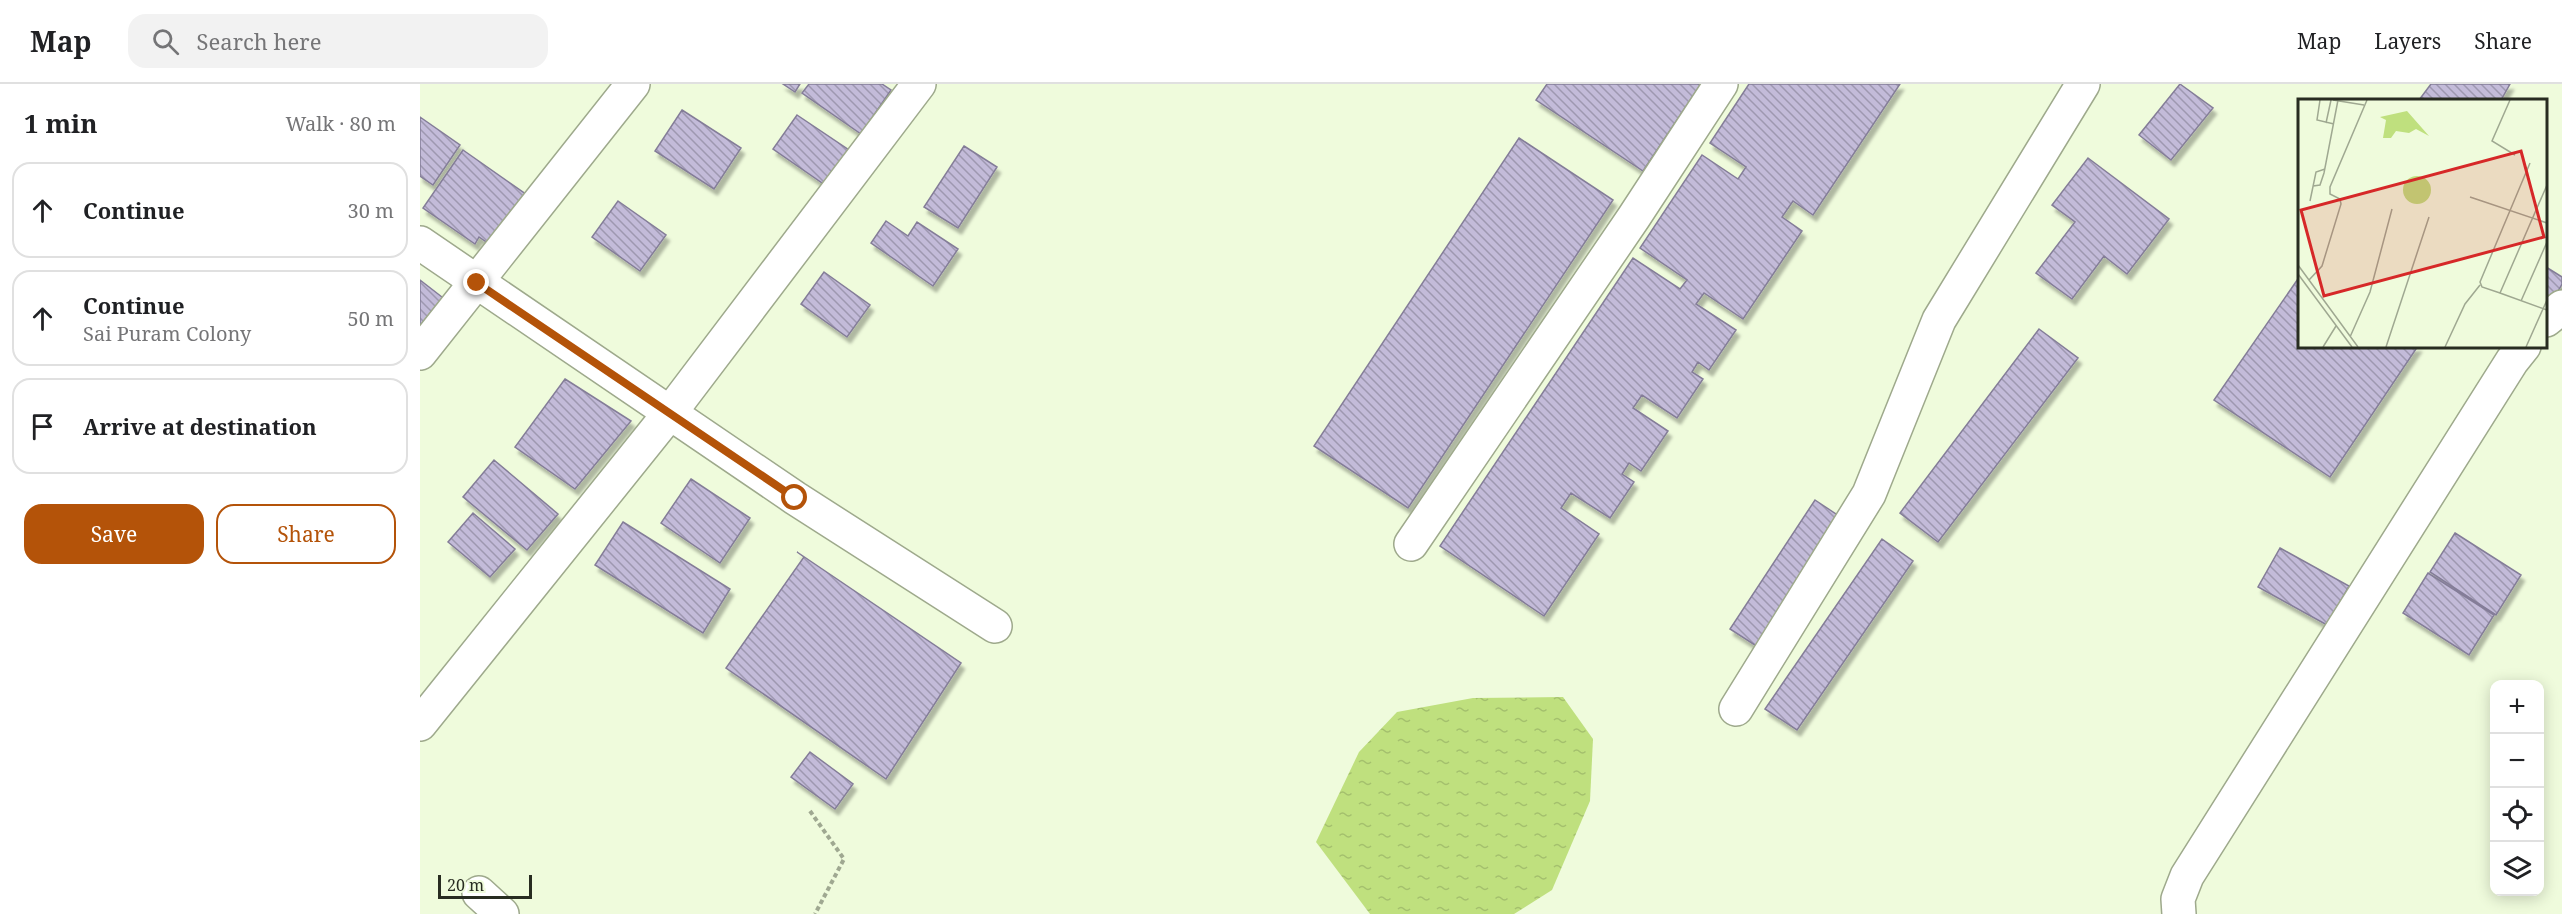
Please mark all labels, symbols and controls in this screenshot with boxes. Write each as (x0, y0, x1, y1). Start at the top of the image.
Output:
search box (128, 14, 548, 68)
text: Map (30, 22, 92, 60)
icon: search (149, 25, 182, 58)
text: Search here (197, 26, 321, 56)
text: Map (2297, 27, 2341, 55)
text: Layers (2374, 27, 2441, 55)
text: Share (2474, 27, 2532, 55)
inset map (2298, 99, 2547, 348)
text: 1 min (24, 105, 98, 141)
text: Walk · 80 m (285, 110, 396, 137)
icon: ahead (26, 194, 59, 227)
text: Continue (83, 195, 185, 225)
text: 30 m (348, 197, 394, 224)
route end (463, 269, 489, 295)
text: Continue (83, 290, 185, 320)
icon: ahead (26, 302, 59, 335)
text: 50 m (348, 305, 394, 332)
text: Sai Puram Colony (83, 320, 251, 347)
icon: arrive (26, 410, 59, 443)
text: Arrive at destination (83, 411, 317, 441)
route start (781, 484, 807, 510)
button: Save (24, 504, 204, 564)
button: Share (216, 504, 396, 564)
map controls (2490, 680, 2544, 896)
button: + (2490, 680, 2544, 734)
button: − (2490, 734, 2544, 788)
button: locate (2490, 788, 2544, 842)
button: layers (2490, 842, 2544, 896)
scale bar (438, 872, 532, 900)
text: 20 m (447, 874, 484, 896)

